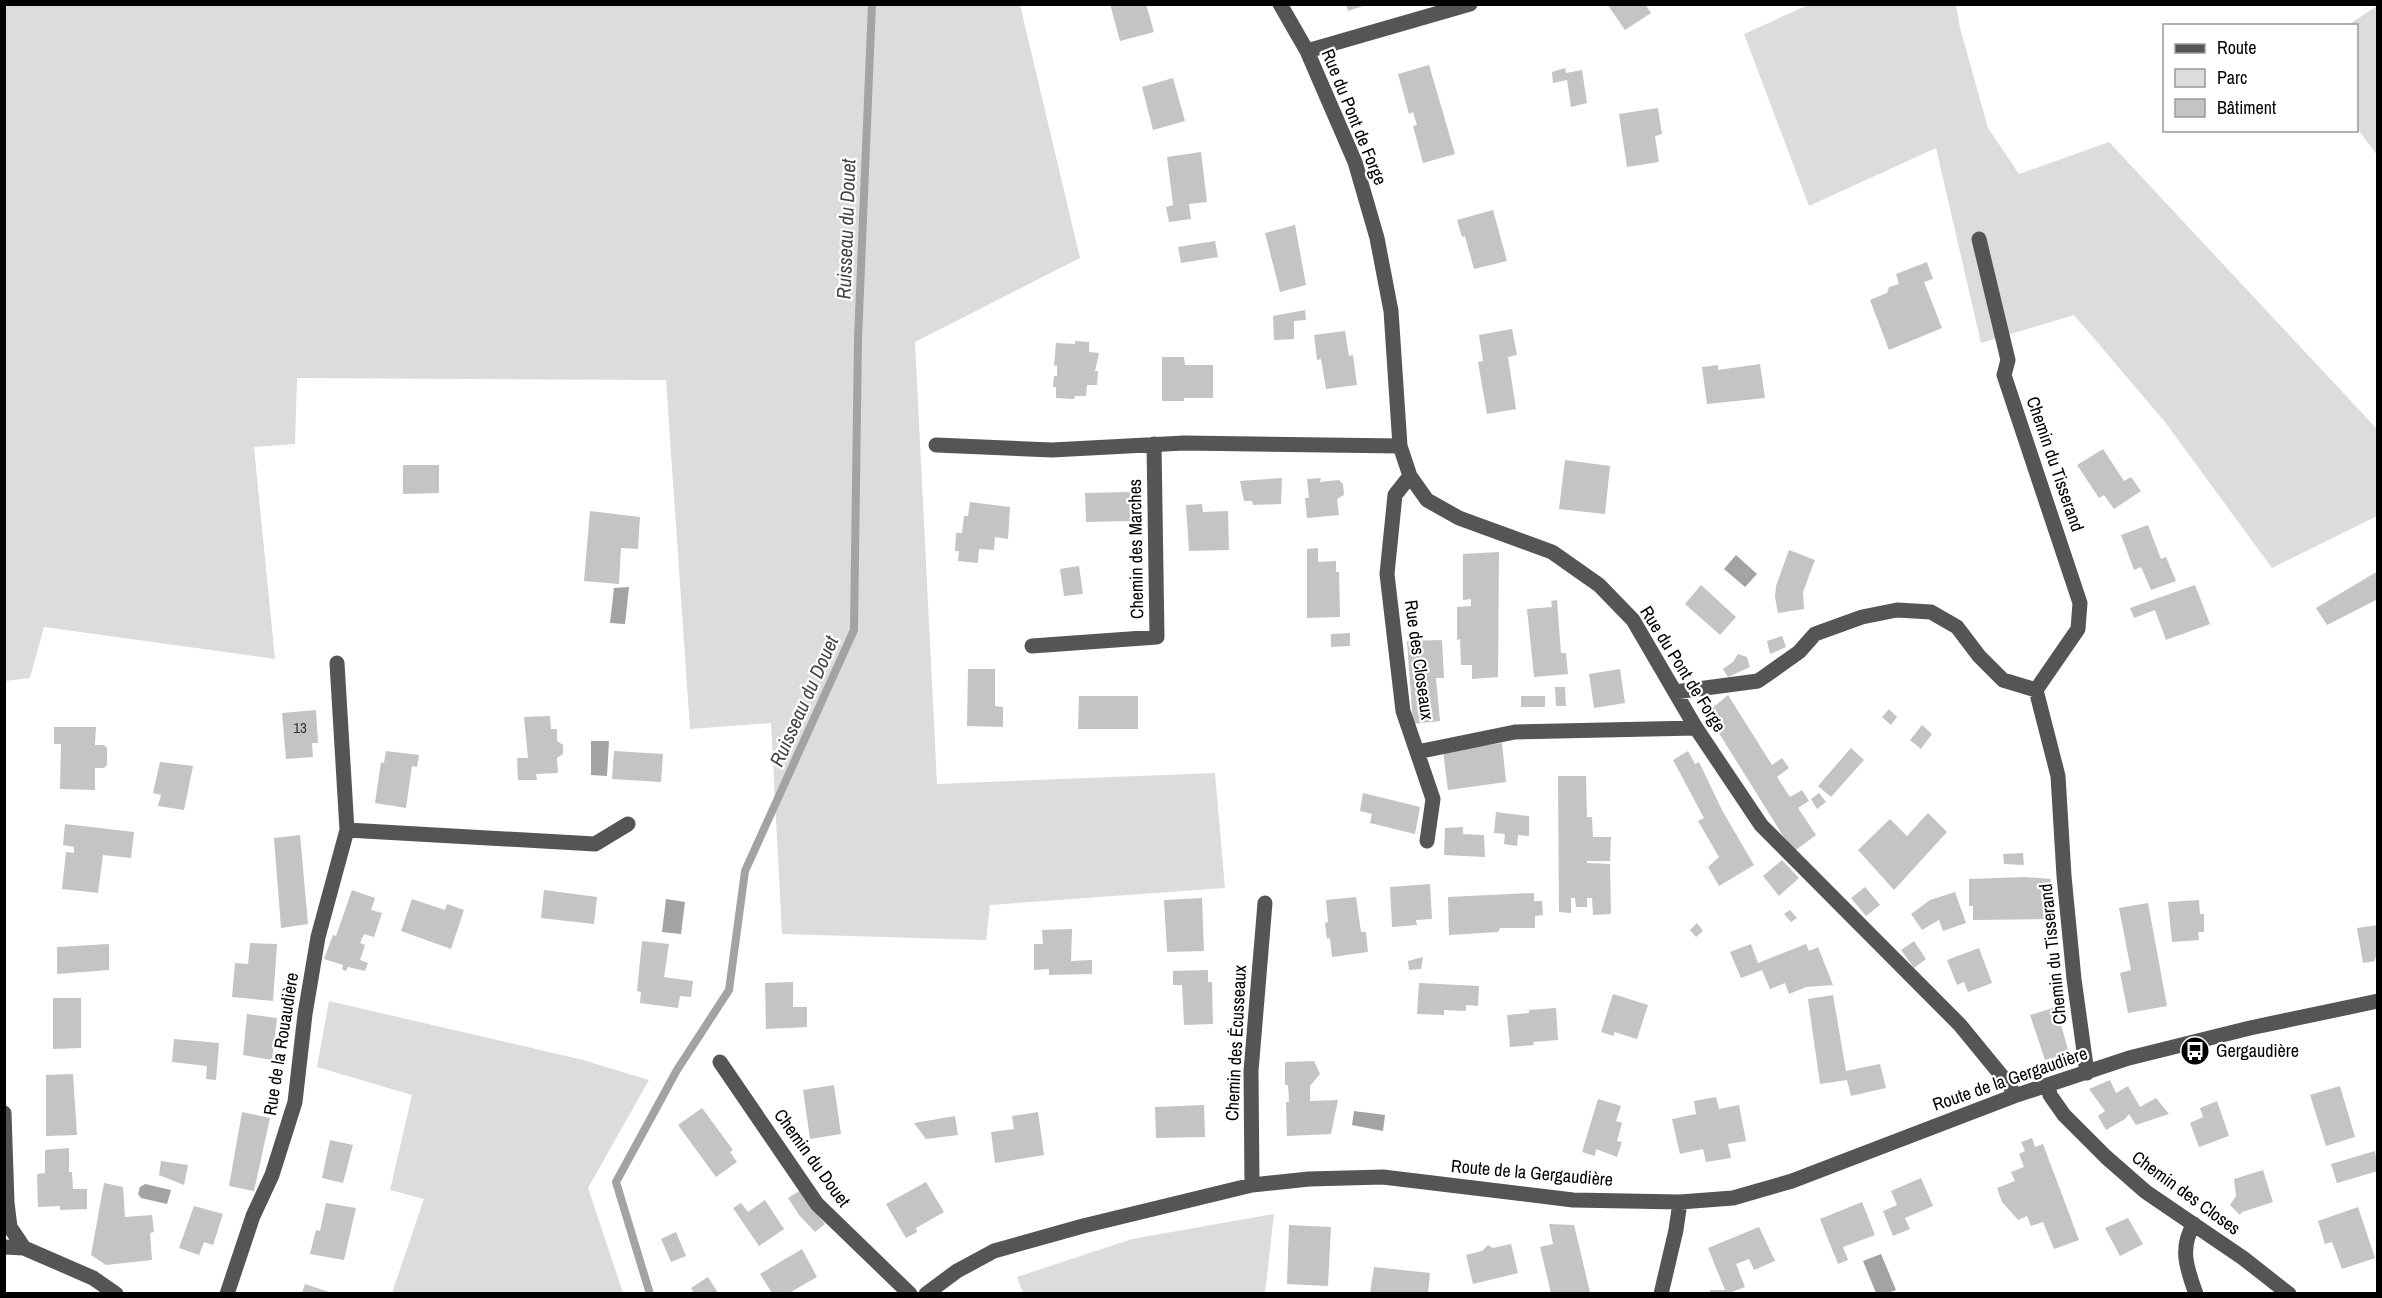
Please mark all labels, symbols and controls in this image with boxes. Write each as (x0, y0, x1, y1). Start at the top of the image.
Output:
legend (2163, 24, 2358, 132)
text: Route (2217, 35, 2256, 60)
street label: Rue du Pont de Forge (1316, 45, 1393, 188)
text: Parc (2217, 65, 2247, 90)
text: Bâtiment (2217, 95, 2276, 120)
water label: Ruisseau du Douet (830, 158, 861, 300)
street label: Chemin du Tisserand (2021, 393, 2090, 535)
street label: Chemin des Marches (1122, 479, 1149, 619)
street label: Rue des Closeaux (1399, 598, 1440, 722)
street label: Rue du Pont de Forge (1635, 601, 1732, 737)
water label: Ruisseau du Douet (763, 631, 845, 770)
house number: 13 (293, 717, 307, 738)
street label: Chemin du Tisserand (2033, 882, 2072, 1026)
street label: Chemin des Écusseaux (1219, 964, 1252, 1121)
street label: Rue de la Rouaudière (257, 971, 304, 1117)
bus stop icon: Gergaudière (2179, 1035, 2211, 1067)
place label: Gergaudière (2216, 1038, 2299, 1063)
street label: Route de la Gergaudière (1929, 1040, 2091, 1117)
street label: Chemin du Douet (768, 1104, 857, 1212)
street label: Chemin des Closes (2127, 1145, 2246, 1241)
street label: Route de la Gergaudière (1450, 1153, 1614, 1192)

